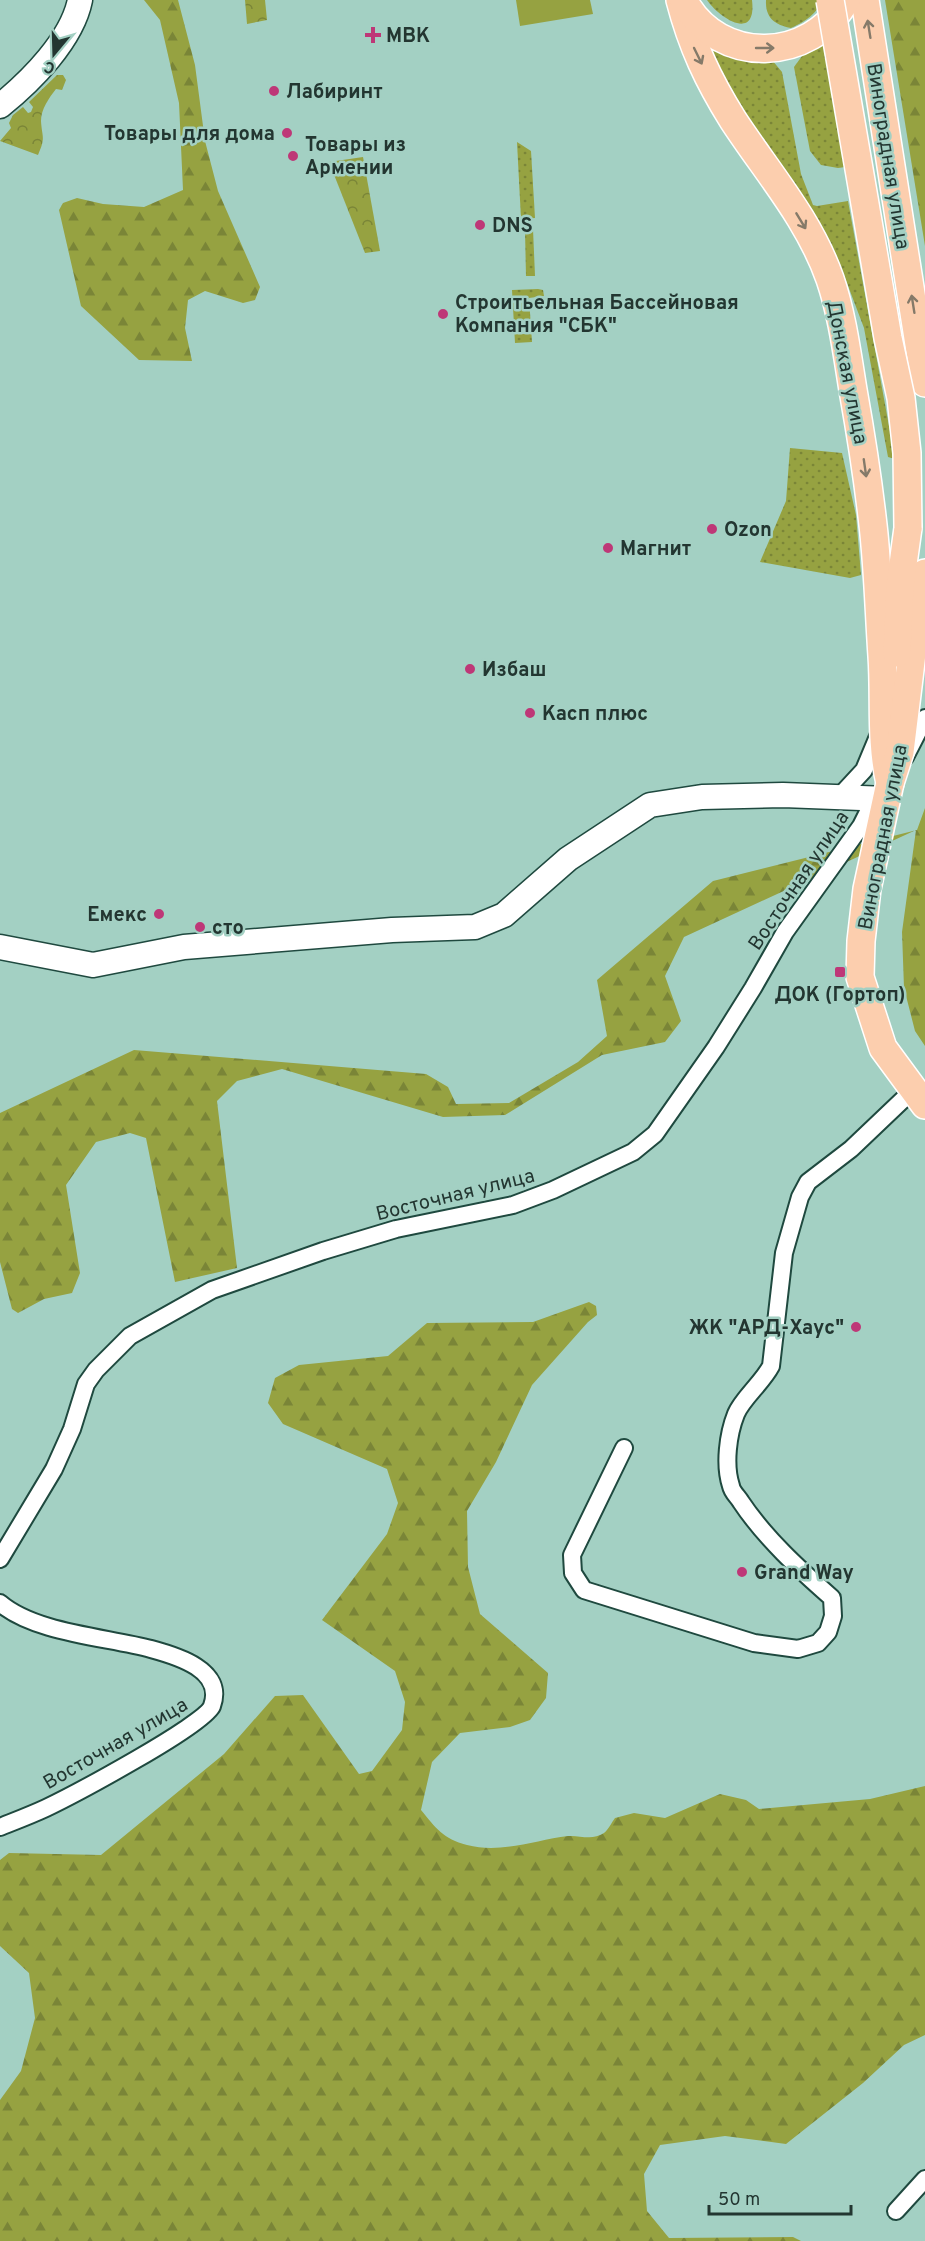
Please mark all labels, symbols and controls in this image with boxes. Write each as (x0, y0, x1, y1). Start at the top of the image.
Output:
one-way arrow (864, 19, 875, 39)
north arrow (24, 24, 84, 84)
place label: МВК (386, 24, 430, 50)
marker: МВК (364, 26, 382, 44)
one-way arrow (755, 42, 775, 54)
one-way arrow (692, 46, 704, 64)
text: С (42, 55, 58, 77)
street label: Виноградная улица (859, 61, 915, 251)
place label: Лабиринт (286, 80, 383, 106)
marker: Лабиринт (267, 84, 281, 98)
place label: Товары для дома (104, 122, 275, 148)
marker: Товары для дома (280, 126, 294, 140)
place label: Товары из Армении (305, 133, 406, 182)
marker: Товары из Армении (286, 149, 300, 163)
one-way arrow (796, 212, 808, 229)
place label: DNS (492, 214, 533, 240)
marker: DNS (473, 218, 487, 232)
place label: Строитьельная Бассейновая Компания "СБК" (455, 291, 739, 340)
one-way arrow (907, 295, 918, 315)
street label: Донская улица (819, 298, 873, 447)
marker: Строитьельная Бассейновая Компания "СБК" (436, 307, 450, 321)
one-way arrow (860, 458, 871, 478)
place label: Ozon (724, 518, 772, 544)
marker: Ozon (705, 522, 719, 536)
place label: Магнит (620, 537, 691, 563)
marker: Магнит (601, 541, 615, 555)
place label: Избаш (482, 658, 546, 684)
marker: Избаш (463, 662, 477, 676)
place label: Касп плюс (542, 702, 648, 728)
marker: Касп плюс (523, 706, 537, 720)
street label: Виноградная улица (853, 742, 915, 932)
street label: Восточная улица (743, 806, 856, 956)
place label: Емекс (87, 903, 147, 929)
marker: Емекс (152, 907, 166, 921)
place label: сто (212, 916, 244, 942)
marker: сто (193, 920, 207, 934)
marker: ДОК (Гортоп) (833, 965, 847, 979)
place label: ДОК (Гортоп) (774, 983, 906, 1009)
street label: Восточная улица (373, 1164, 538, 1228)
place label: ЖК "АРД-Хаус" (689, 1316, 844, 1342)
marker: ЖК "АРД-Хаус" (849, 1320, 863, 1334)
place label: Grand Way (754, 1561, 854, 1587)
marker: Grand Way (735, 1565, 749, 1579)
street label: Восточная улица (39, 1693, 193, 1797)
scale bar (709, 2178, 852, 2216)
text: 50 m (718, 2189, 760, 2212)

